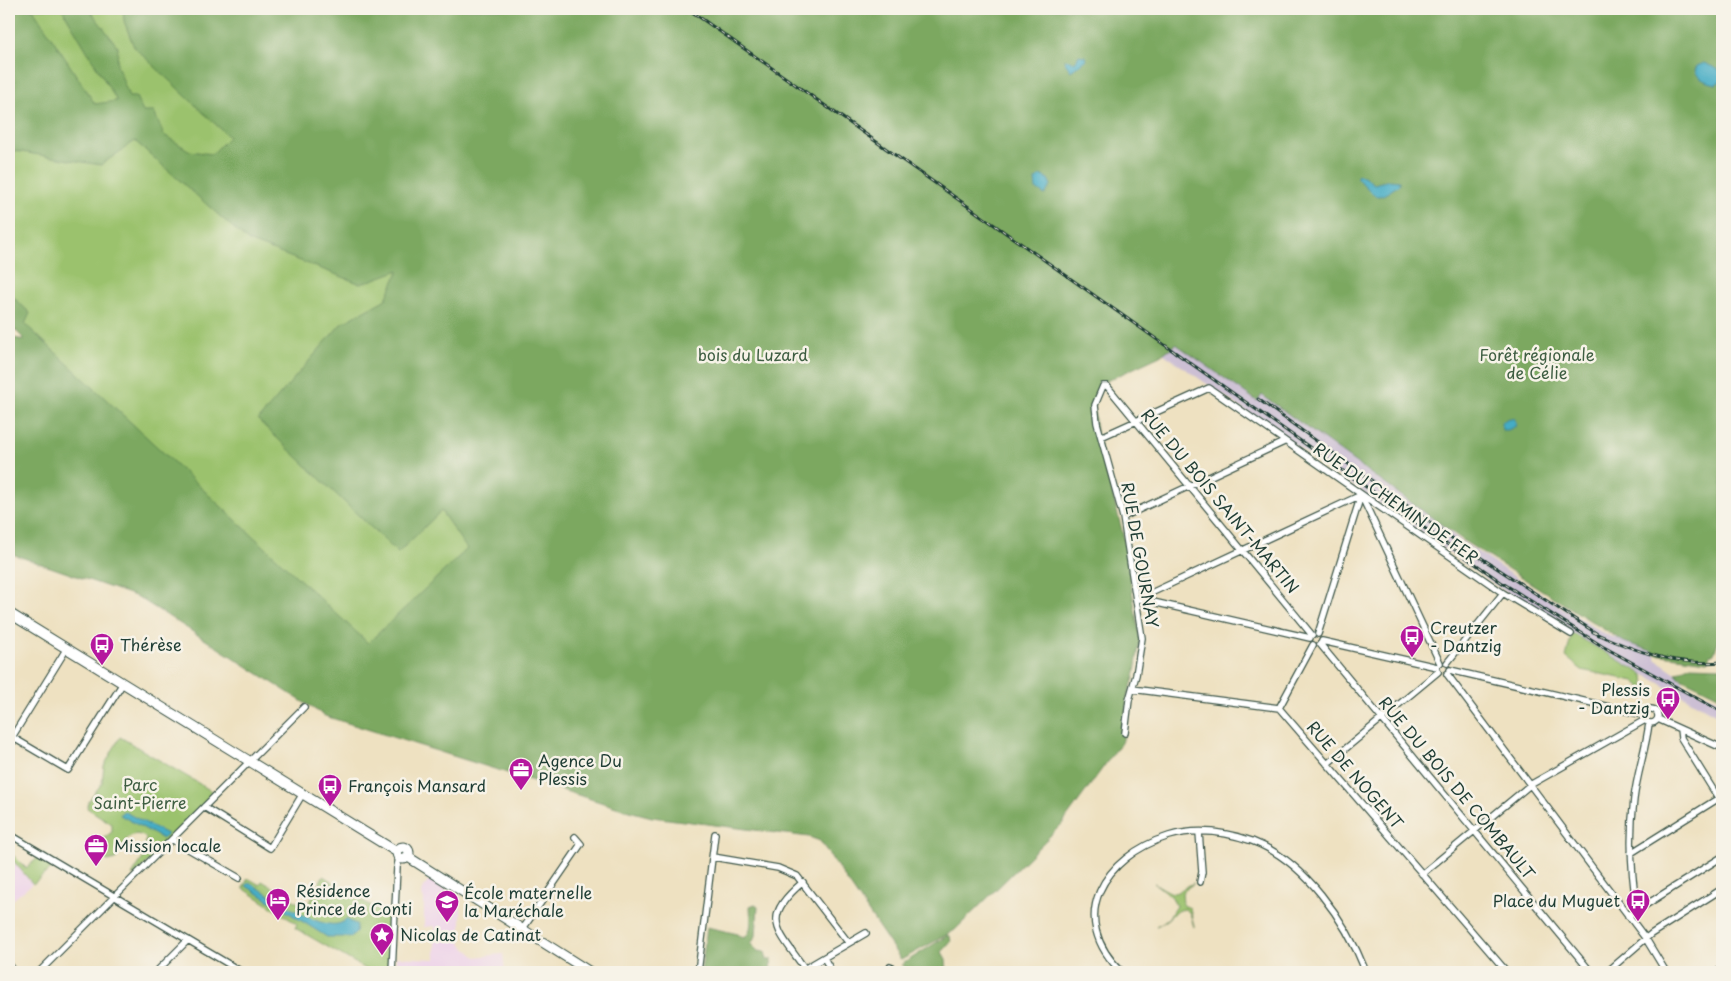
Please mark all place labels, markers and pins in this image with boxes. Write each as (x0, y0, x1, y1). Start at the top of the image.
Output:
place label: Creutzer - Dantzig (1430, 615, 1502, 657)
bus stop icon: Creutzer - Dantzig (1399, 624, 1425, 658)
bus stop icon: Thérèse (89, 632, 115, 666)
place label: Thérèse (120, 632, 182, 656)
place label: Plessis - Dantzig (1578, 677, 1650, 719)
bus stop icon: Plessis - Dantzig (1655, 686, 1681, 720)
place label: Agence Du Plessis (538, 748, 622, 790)
office icon: Agence Du Plessis (508, 757, 534, 791)
bus stop icon: François Mansard (317, 773, 343, 807)
place label: François Mansard (348, 773, 486, 797)
office icon: Mission locale (83, 833, 109, 867)
place label: Mission locale (114, 833, 222, 857)
place label: Résidence Prince de Conti (296, 878, 412, 920)
place label: École maternelle la Maréchale (464, 880, 593, 922)
hotel icon: Résidence Prince de Conti (265, 887, 291, 921)
place label: Place du Muguet (1493, 888, 1620, 912)
bus stop icon: Place du Muguet (1625, 888, 1651, 922)
school or university icon: École maternelle la Maréchale (434, 889, 460, 923)
place icon: Nicolas de Catinat (369, 922, 395, 956)
place label: Nicolas de Catinat (400, 922, 541, 946)

